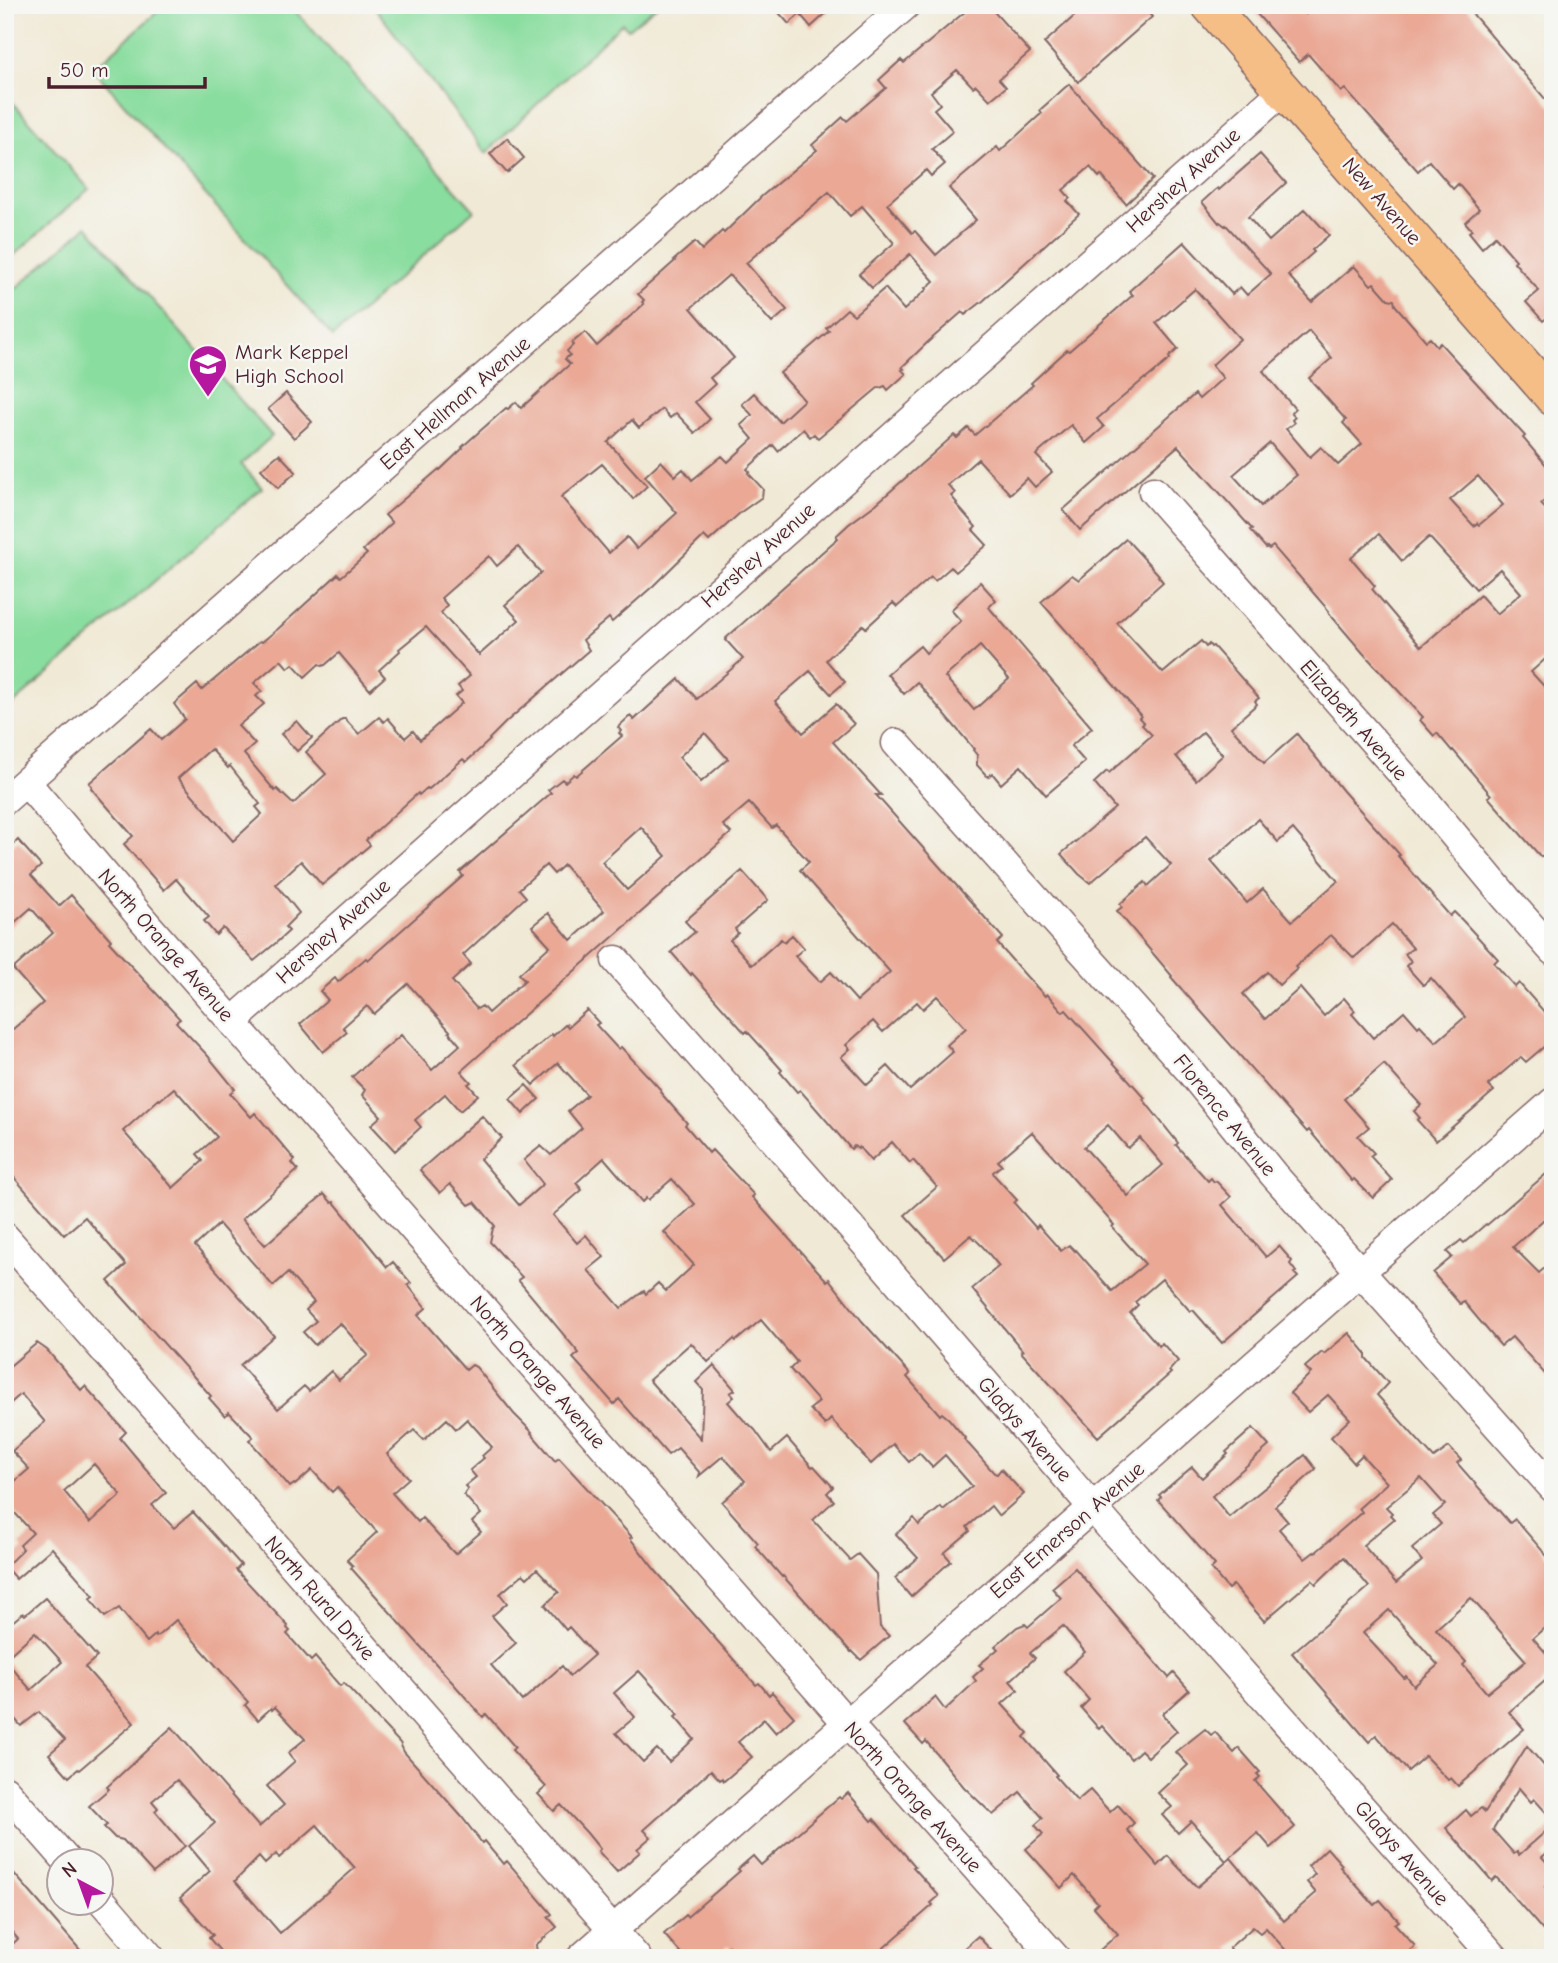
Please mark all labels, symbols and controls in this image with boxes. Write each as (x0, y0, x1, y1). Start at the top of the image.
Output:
scale bar (49, 46, 205, 90)
text: 50 m (60, 58, 109, 82)
street label: Hershey Avenue (1121, 123, 1245, 237)
street label: New Avenue (1338, 152, 1426, 250)
street label: East Hellman Avenue (375, 331, 535, 475)
place label: Mark Keppel High School (235, 340, 349, 388)
school or university icon: Mark Keppel High School (187, 343, 229, 398)
street label: Hershey Avenue (696, 498, 820, 612)
street label: Elizabeth Avenue (1295, 655, 1413, 785)
street label: North Orange Avenue (93, 864, 239, 1026)
street label: Hershey Avenue (271, 874, 395, 988)
street label: Florence Avenue (1169, 1049, 1281, 1181)
street label: North Orange Avenue (465, 1291, 611, 1453)
street label: Gladys Avenue (973, 1372, 1077, 1486)
street label: East Emerson Avenue (985, 1456, 1149, 1604)
street label: North Rural Drive (260, 1531, 380, 1665)
street label: North Orange Avenue (839, 1717, 987, 1877)
street label: Gladys Avenue (1350, 1796, 1454, 1910)
north arrow (46, 1848, 116, 1918)
text: N (58, 1858, 81, 1882)

